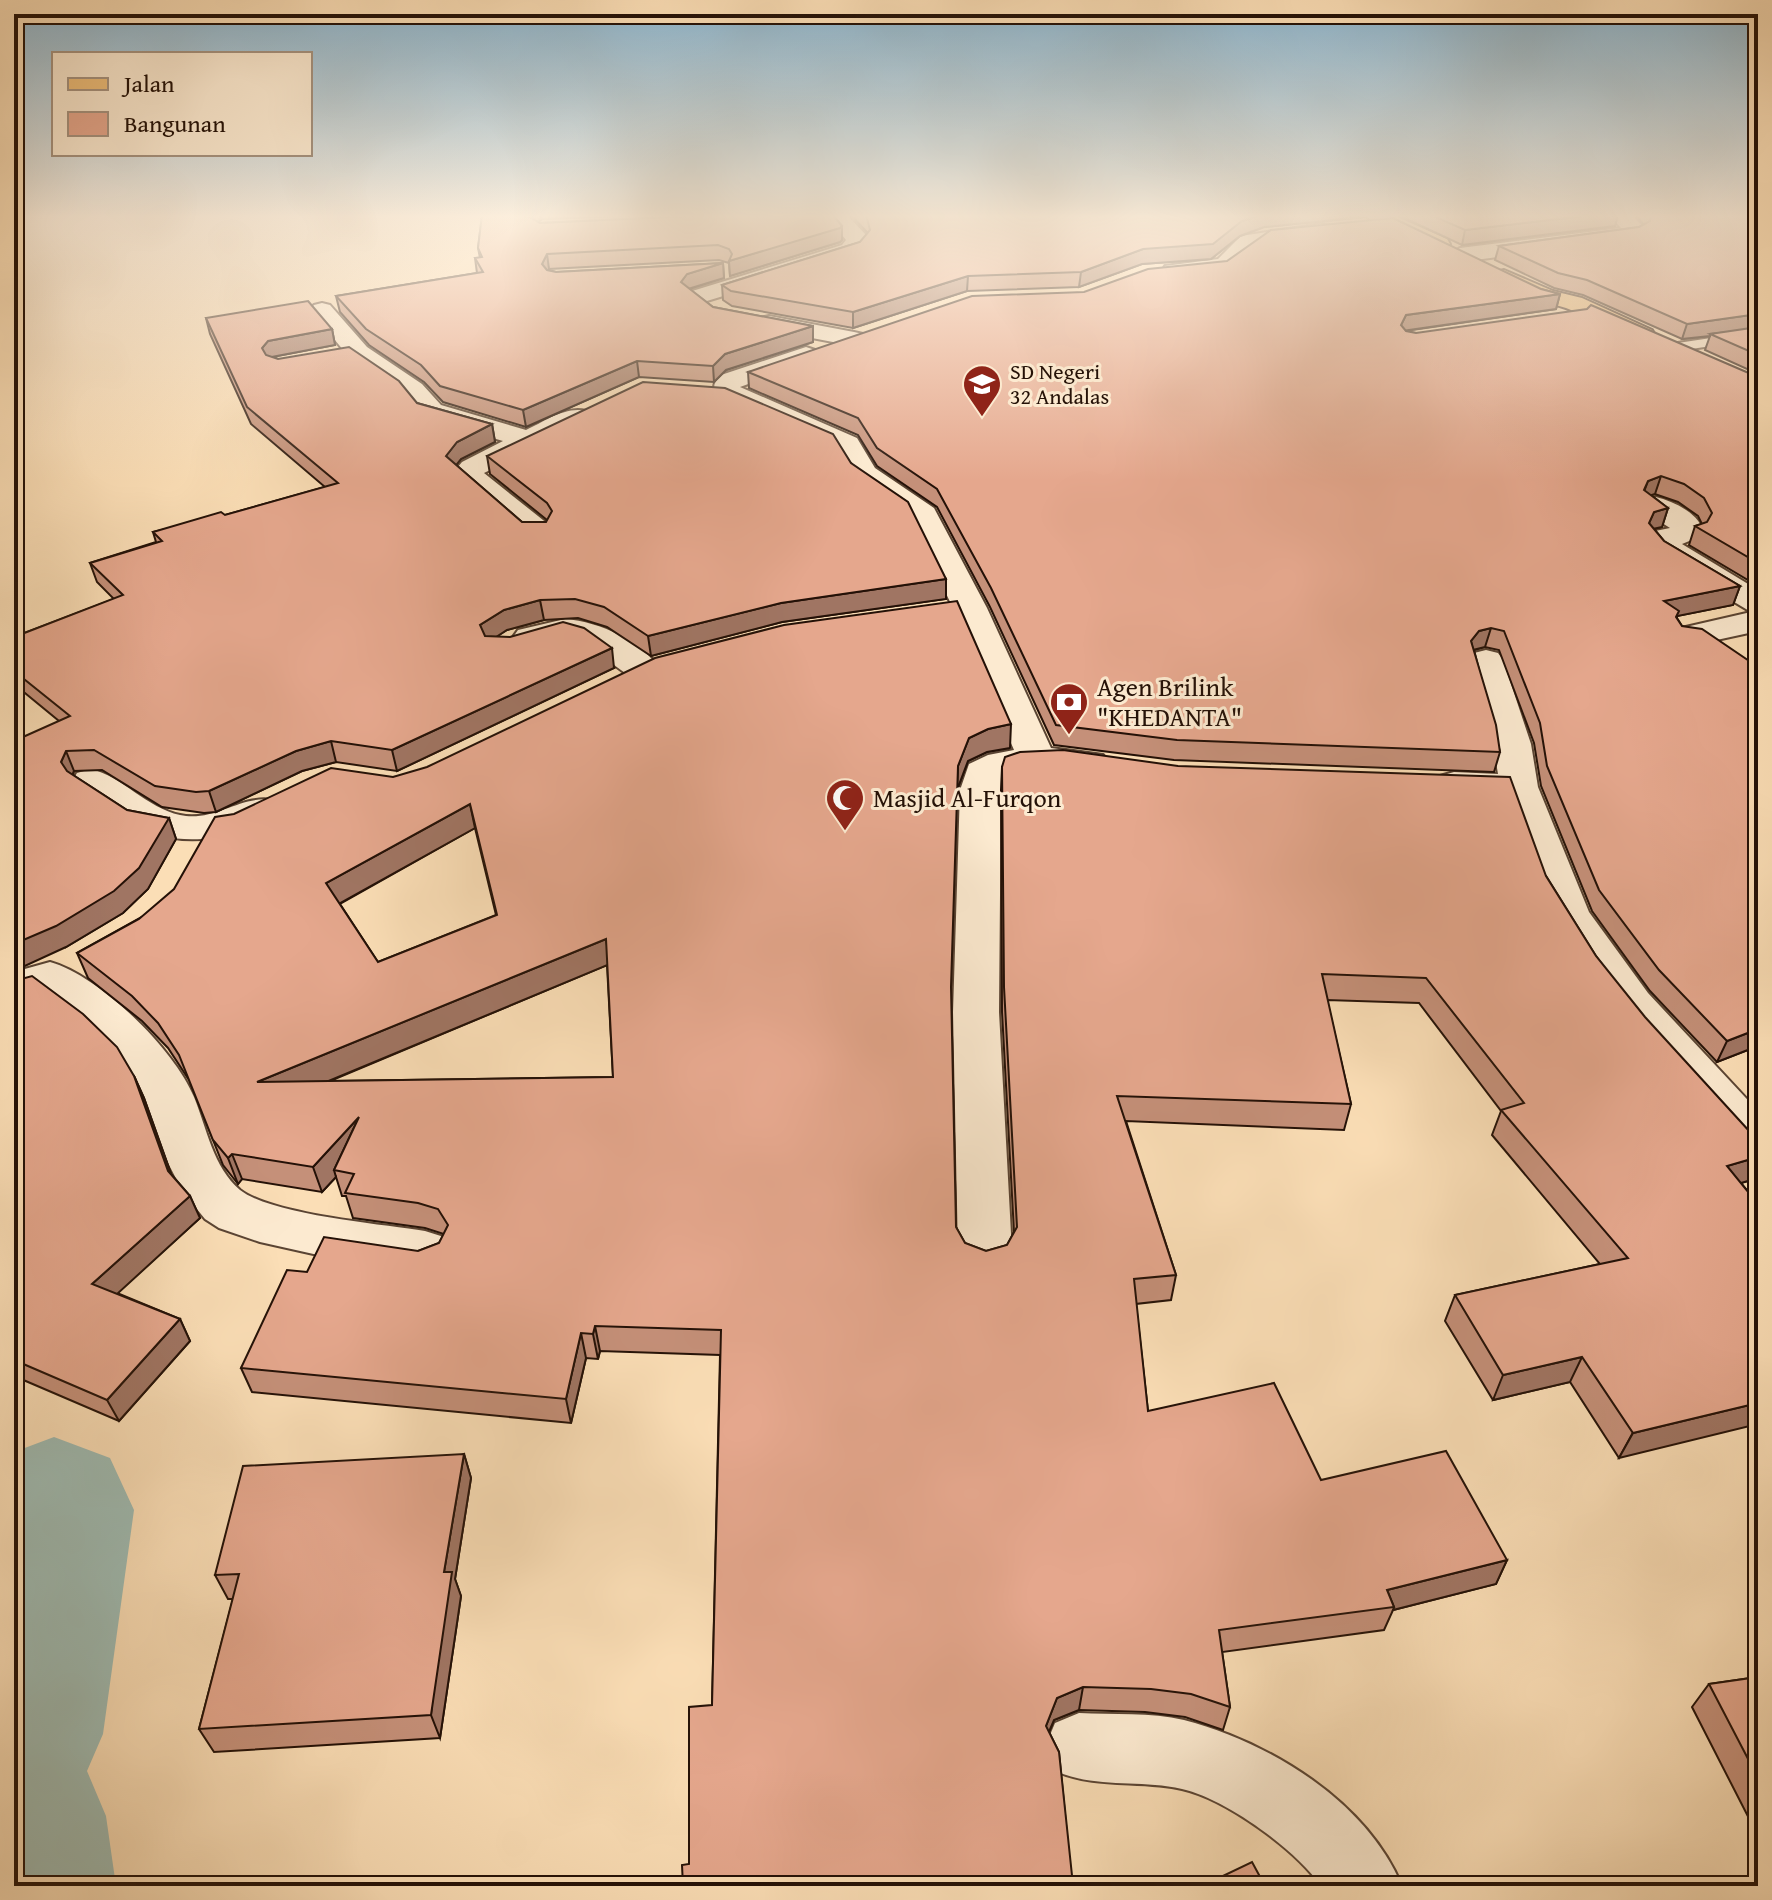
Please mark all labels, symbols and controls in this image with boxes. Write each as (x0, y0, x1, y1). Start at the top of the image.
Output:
legend (52, 52, 312, 156)
text: Jalan (121, 66, 175, 101)
text: Bangunan (124, 106, 226, 141)
place label: SD Negeri 32 Andalas (1010, 355, 1109, 412)
school or university icon: SD Negeri 32 Andalas (961, 363, 1003, 418)
place label: Agen Brilink "KHEDANTA" (1097, 667, 1242, 736)
bank icon: Agen Brilink "KHEDANTA" (1048, 681, 1090, 736)
mosque icon: Masjid Al-Furqon (824, 777, 866, 832)
place label: Masjid Al-Furqon (873, 778, 1062, 817)

